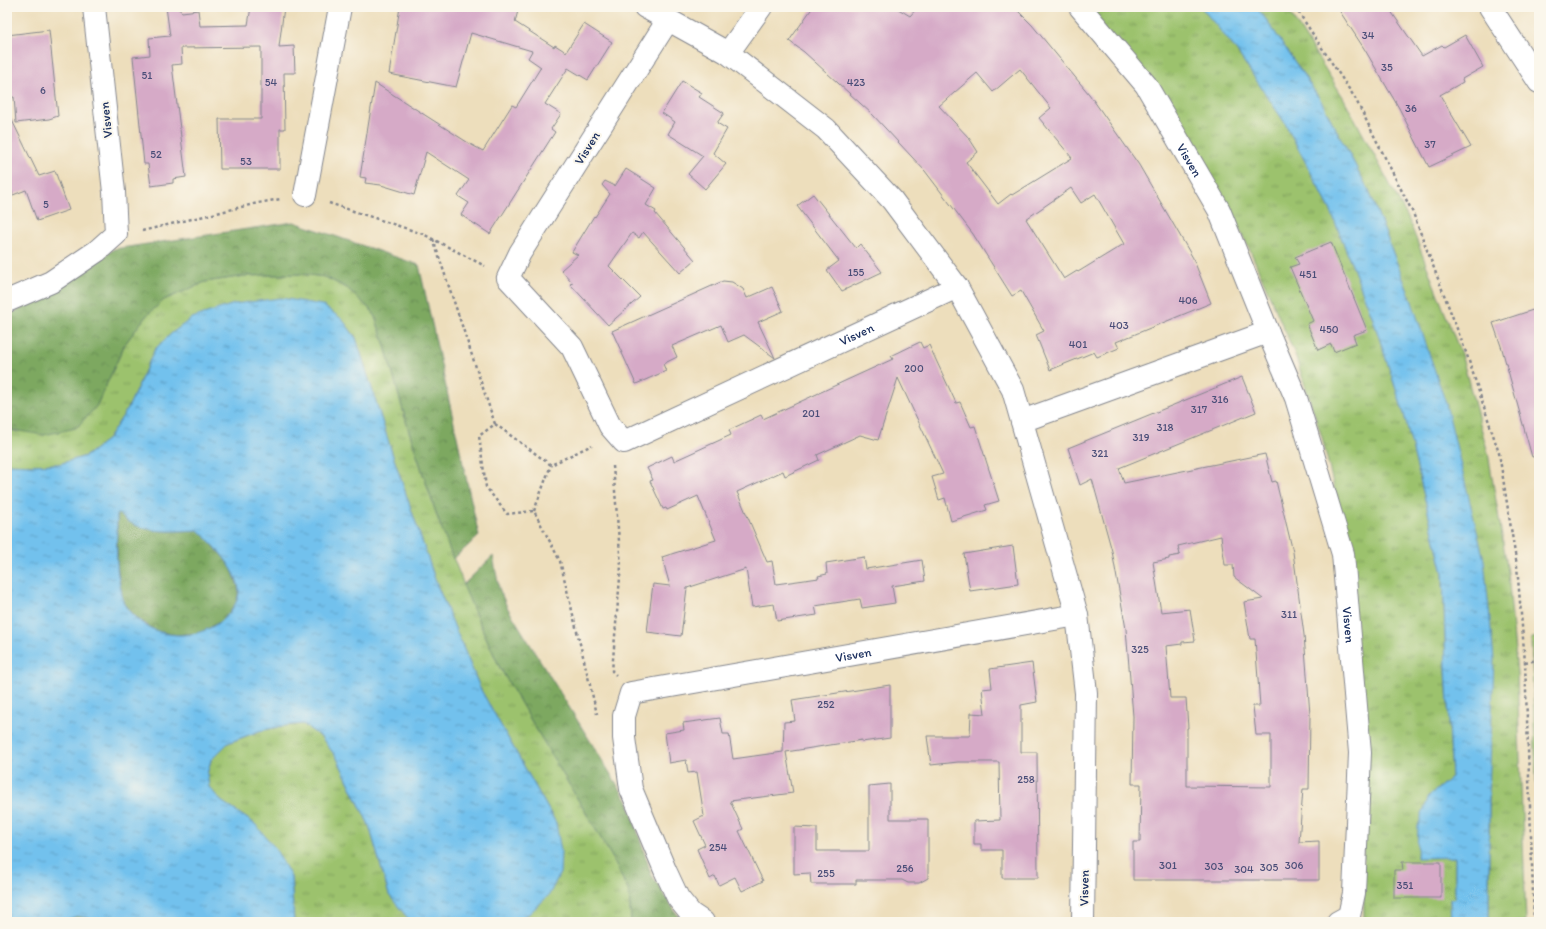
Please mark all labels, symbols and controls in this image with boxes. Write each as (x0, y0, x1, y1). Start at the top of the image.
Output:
house number: 34 (1362, 29, 1375, 42)
house number: 35 (1381, 61, 1393, 74)
house number: 51 (142, 69, 152, 82)
house number: 54 (265, 76, 278, 89)
house number: 423 (847, 76, 865, 89)
house number: 6 (40, 84, 46, 97)
street label: Visven (97, 101, 115, 139)
house number: 36 (1405, 102, 1417, 115)
street label: Visven (571, 128, 603, 167)
house number: 37 (1424, 138, 1436, 151)
street label: Visven (1174, 140, 1206, 180)
house number: 52 (150, 148, 162, 161)
house number: 53 (240, 155, 252, 168)
house number: 5 (43, 198, 49, 211)
house number: 155 (848, 266, 865, 279)
house number: 451 (1299, 268, 1317, 281)
house number: 406 (1178, 294, 1198, 307)
street label: Visven (837, 319, 877, 348)
house number: 403 (1109, 319, 1129, 332)
house number: 450 (1319, 323, 1339, 336)
house number: 401 (1069, 338, 1087, 351)
house number: 200 (904, 362, 924, 375)
house number: 316 (1212, 393, 1229, 406)
house number: 317 (1191, 403, 1208, 416)
house number: 201 (802, 407, 820, 420)
house number: 318 (1156, 421, 1174, 434)
house number: 319 (1133, 431, 1150, 444)
house number: 321 (1092, 447, 1108, 460)
street label: Visven (1340, 606, 1358, 644)
house number: 311 (1281, 608, 1297, 621)
street label: Visven (834, 643, 873, 665)
house number: 325 (1131, 643, 1149, 656)
house number: 252 (817, 698, 835, 711)
house number: 258 (1017, 773, 1035, 786)
house number: 254 (709, 841, 727, 854)
house number: 301 (1159, 859, 1177, 872)
house number: 306 (1285, 859, 1303, 872)
house number: 303 (1205, 860, 1223, 873)
house number: 305 (1260, 861, 1278, 874)
house number: 256 (896, 862, 914, 875)
house number: 304 (1234, 863, 1254, 876)
house number: 255 (817, 867, 835, 880)
street label: Visven (1076, 869, 1092, 906)
house number: 351 (1397, 879, 1413, 892)

